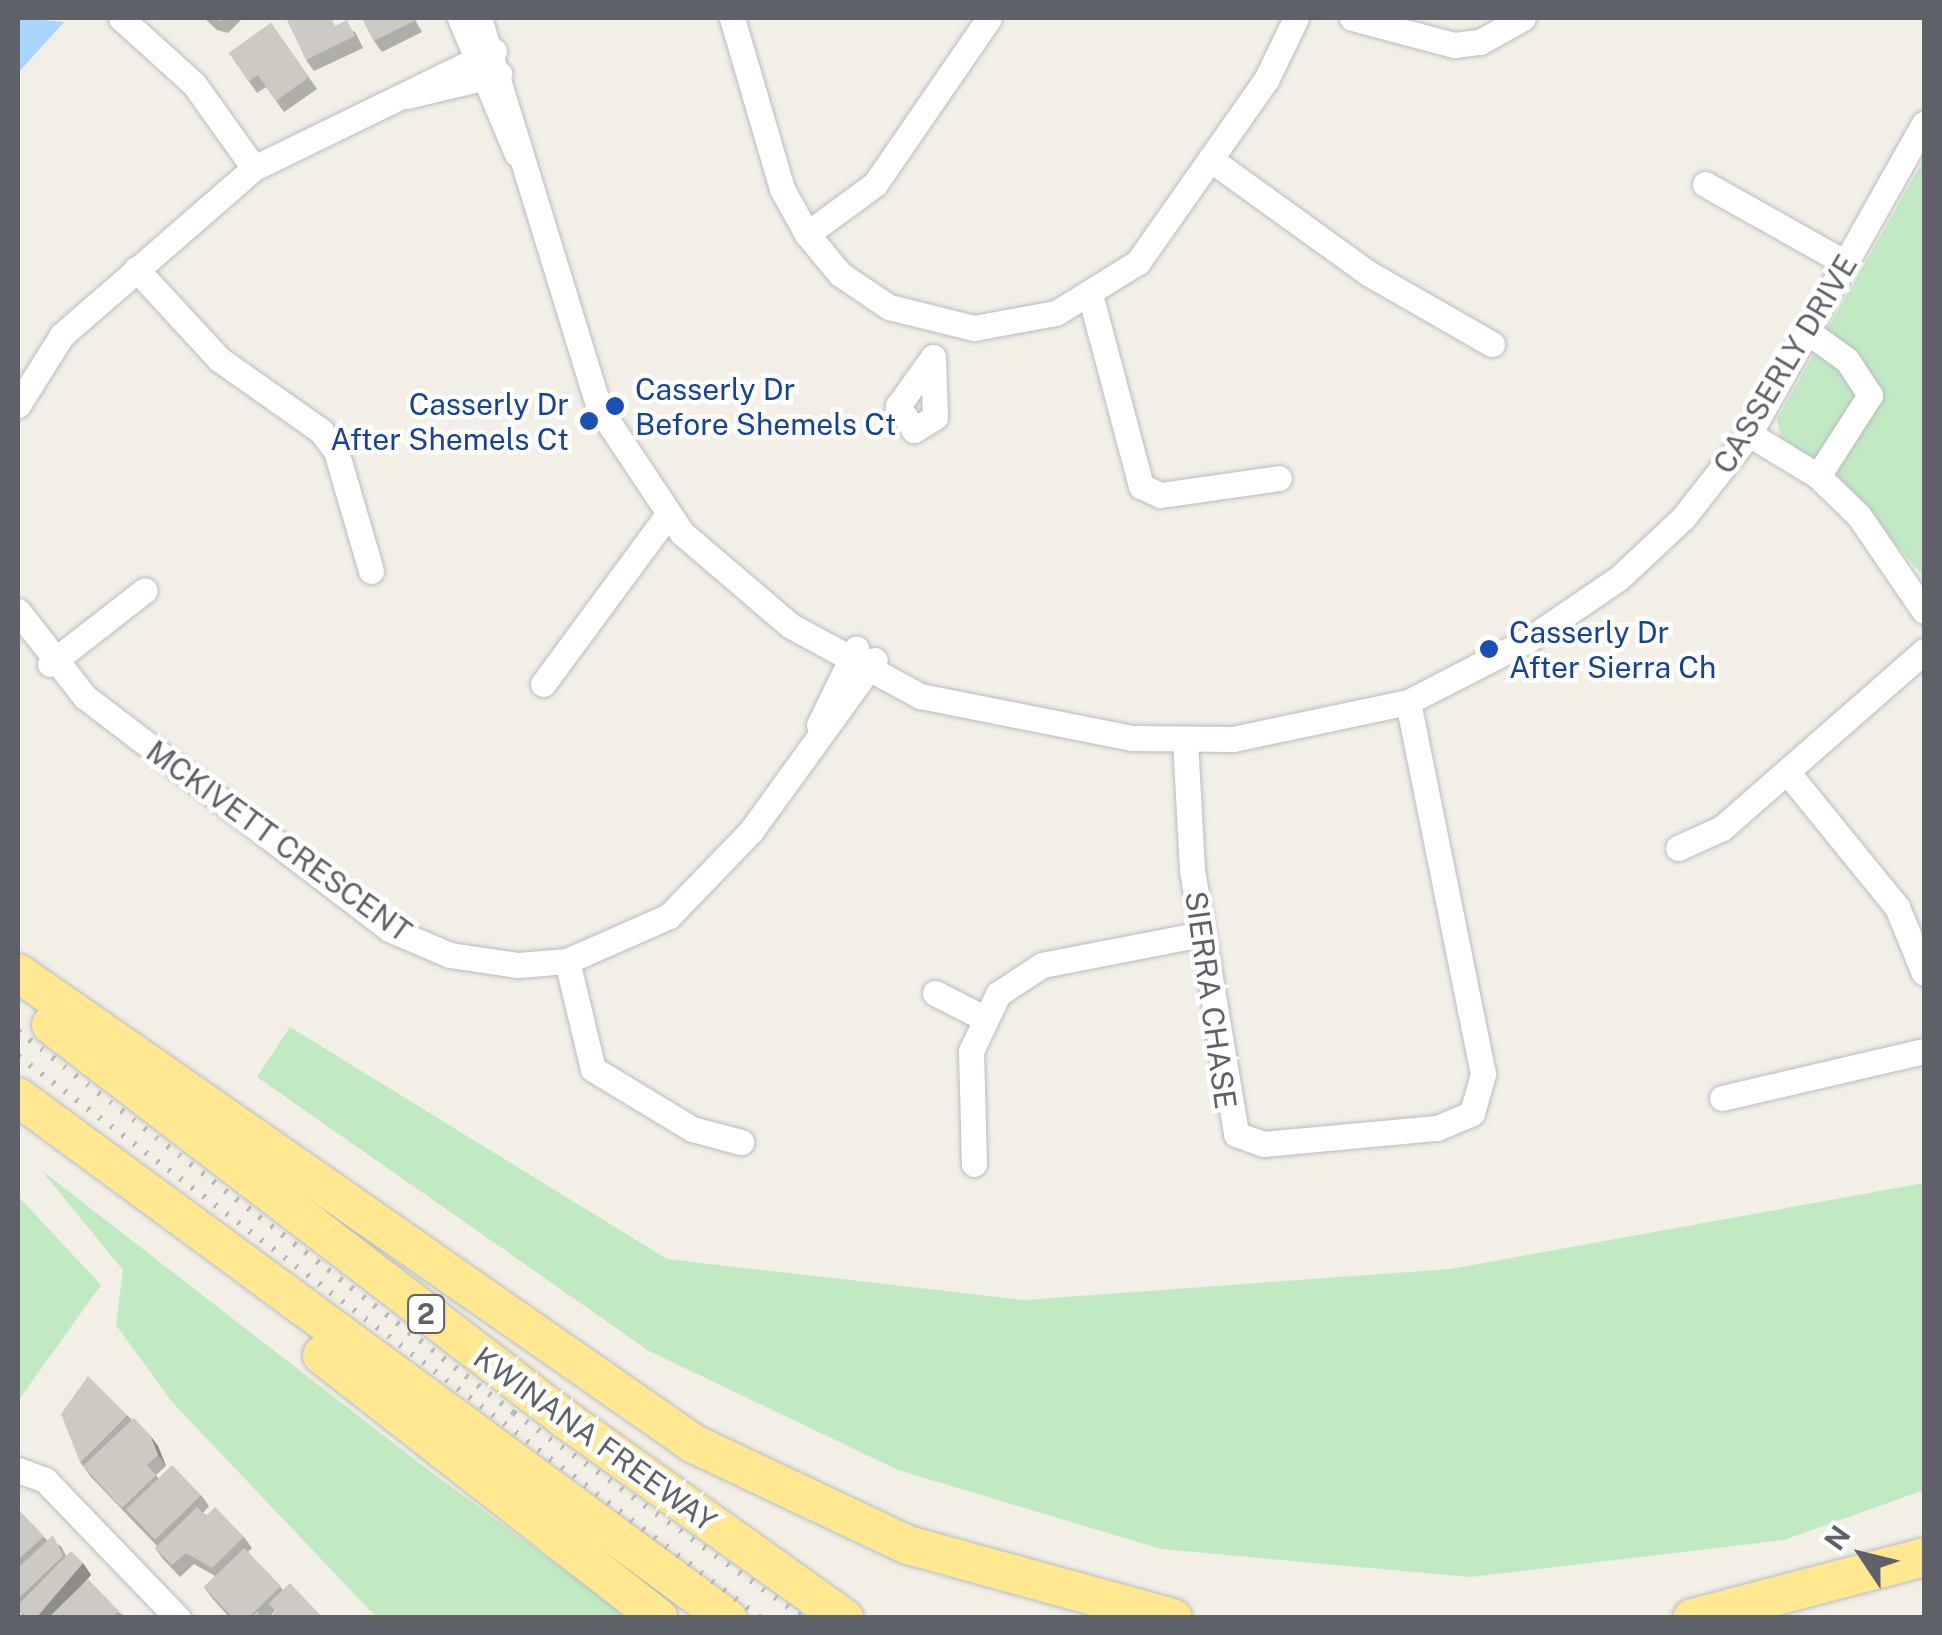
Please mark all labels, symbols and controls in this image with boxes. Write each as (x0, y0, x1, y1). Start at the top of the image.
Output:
street label: CASSERLY DRIVE (1705, 248, 1865, 480)
place label: Casserly Dr Before Shemels Ct (635, 371, 897, 442)
place label: Casserly Dr After Shemels Ct (330, 386, 569, 456)
marker: Casserly Dr Before Shemels Ct (604, 395, 626, 417)
marker: Casserly Dr After Shemels Ct (578, 410, 600, 432)
place label: Casserly Dr After Sierra Ch (1509, 614, 1716, 684)
marker: Casserly Dr After Sierra Ch (1478, 638, 1500, 660)
street label: MCKIVETT CRESCENT (140, 733, 418, 949)
street label: SIERRA CHASE (1178, 889, 1244, 1111)
road number: 2 (406, 1291, 446, 1337)
street label: KWINANA FREEWAY (467, 1339, 723, 1539)
north arrow (1812, 1505, 1912, 1605)
text: N (1817, 1519, 1857, 1556)

